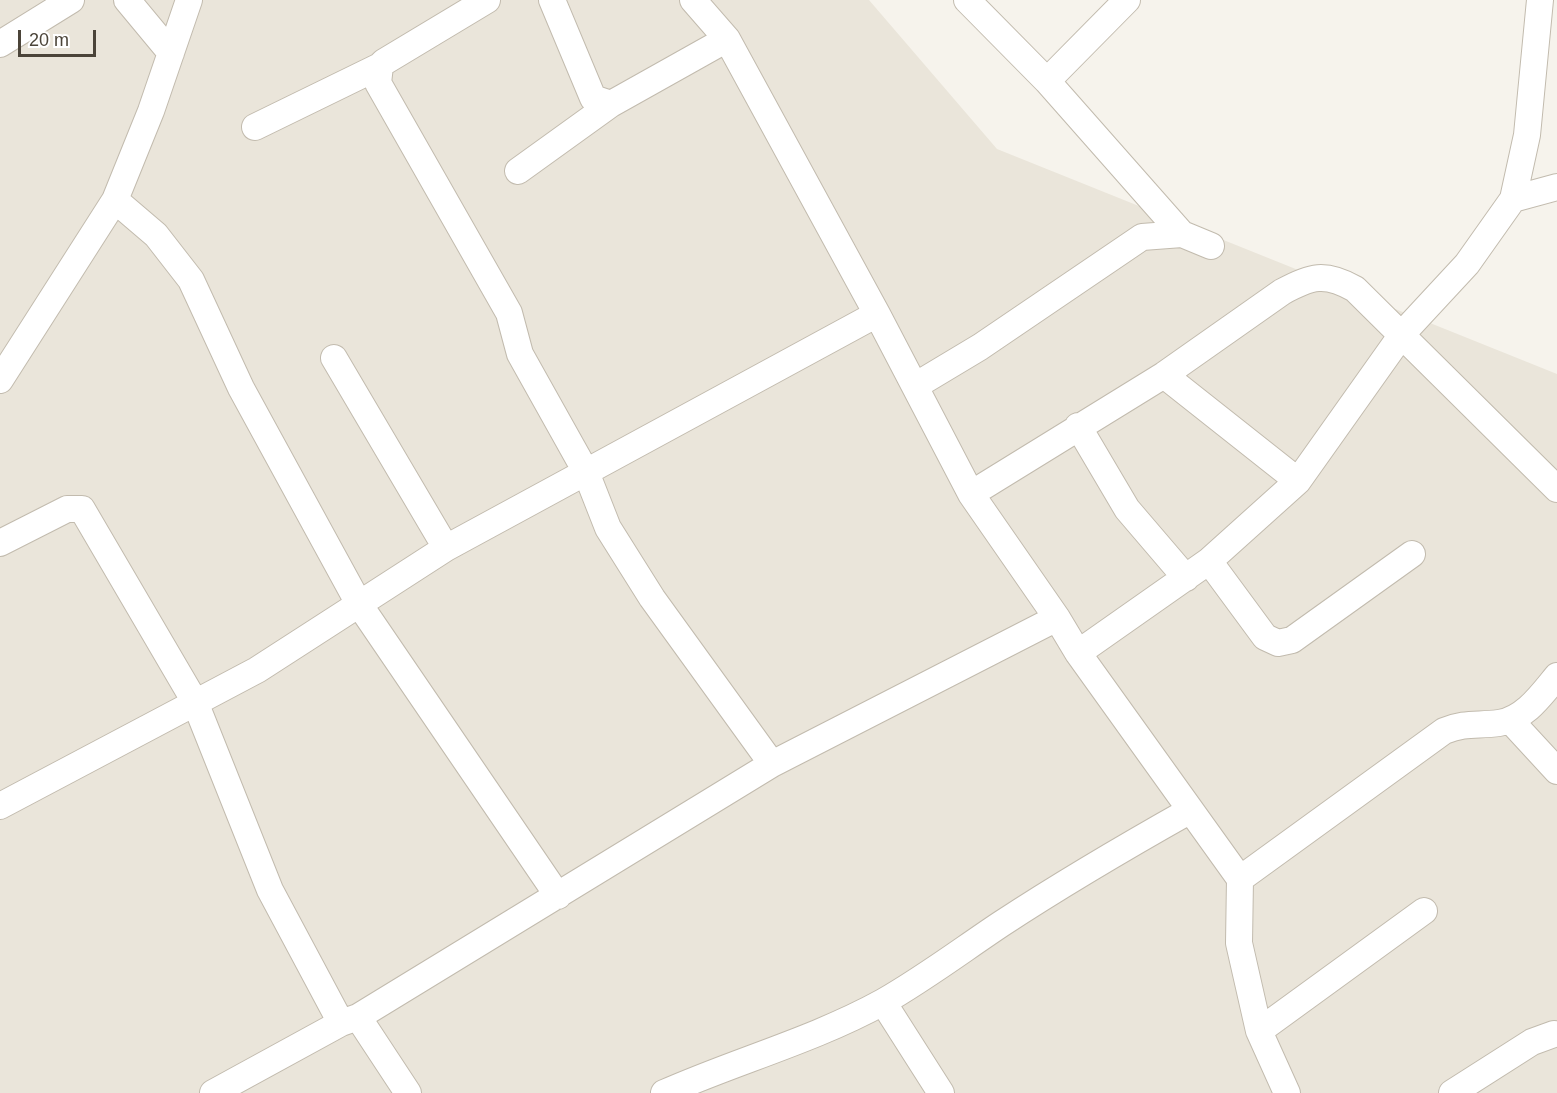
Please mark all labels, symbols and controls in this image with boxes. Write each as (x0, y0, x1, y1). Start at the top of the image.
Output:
scale bar (21, 18, 99, 56)
text: 20 m (29, 30, 69, 50)

